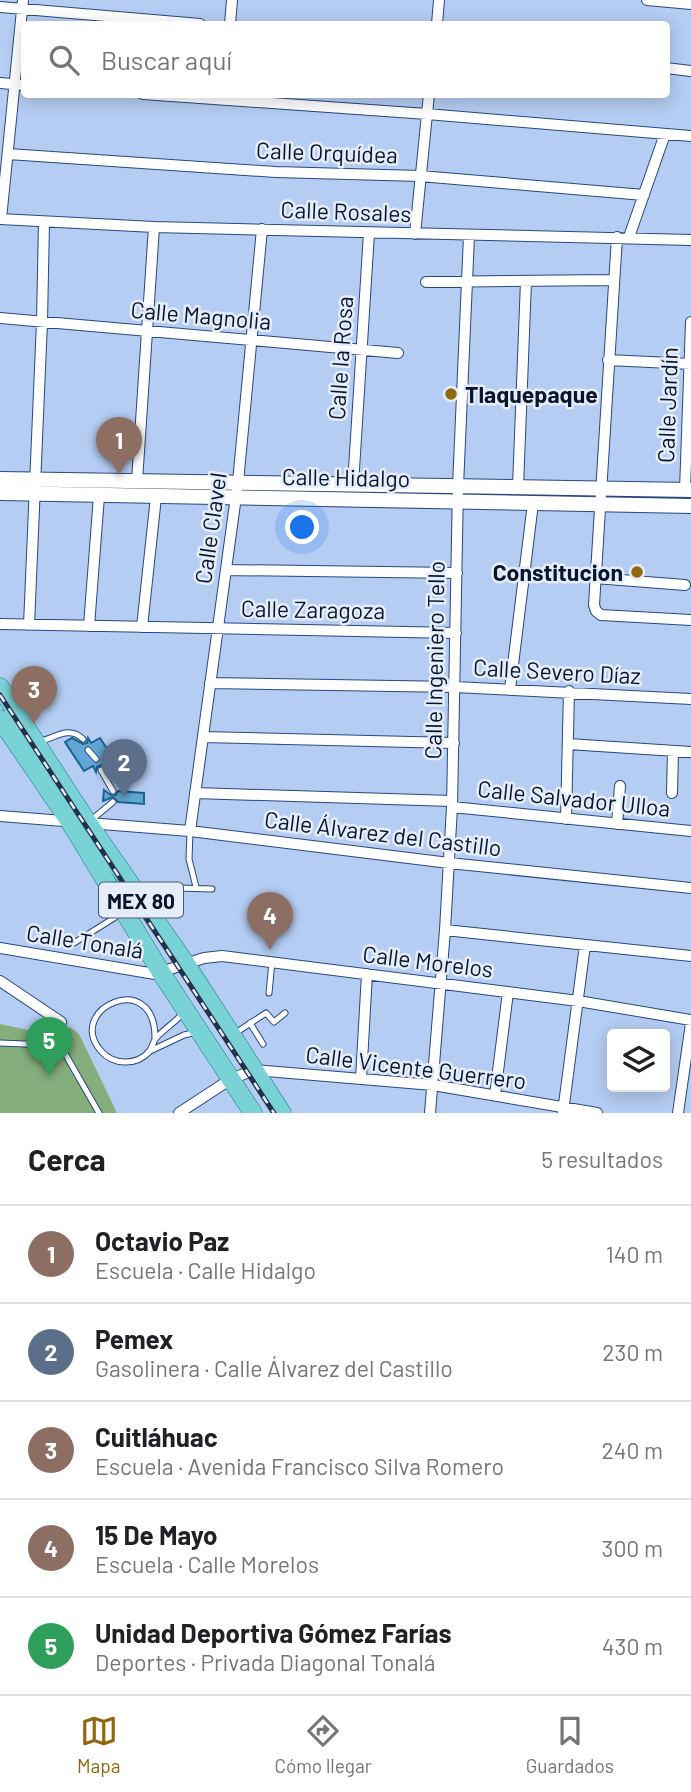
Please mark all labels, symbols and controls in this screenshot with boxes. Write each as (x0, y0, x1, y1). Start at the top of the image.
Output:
search box (21, 21, 670, 98)
icon: search (45, 41, 83, 79)
text: Buscar aquí (101, 44, 232, 75)
street label: Calle Orquídea (256, 136, 398, 168)
street label: Calle Rosales (280, 195, 412, 227)
street label: Calle Magnolia (129, 295, 273, 335)
street label: Calle la Rosa (322, 295, 358, 421)
street label: Calle Jardín (651, 346, 683, 464)
place label: Tlaquepaque (465, 380, 598, 408)
marker: Tlaquepaque (443, 386, 459, 402)
pin: 1 (96, 417, 142, 475)
street label: Calle Hidalgo (282, 462, 410, 492)
street label: Calle Clavel (188, 471, 232, 585)
your location (285, 510, 319, 544)
place label: Constitucion (493, 558, 623, 586)
street label: Calle Ingeniero Tello (418, 560, 450, 760)
marker: Constitucion (629, 564, 645, 580)
street label: Calle Zaragoza (241, 594, 385, 624)
street label: Calle Severo Díaz (473, 653, 641, 689)
pin: 3 (11, 666, 57, 724)
pin: 2 (101, 739, 147, 797)
street label: Calle Salvador Ulloa (476, 774, 672, 822)
street label: Calle Álvarez del Castillo (263, 805, 503, 861)
road number: MEX 80 (99, 883, 183, 918)
pin: 4 (247, 892, 293, 950)
street label: Calle Tonalá (24, 918, 146, 964)
street label: Calle Morelos (361, 939, 495, 983)
pin: 5 (26, 1017, 72, 1075)
map controls (607, 1029, 670, 1092)
button: layers (607, 1029, 670, 1092)
street label: Calle Vicente Guerrero (304, 1040, 528, 1094)
text: Cerca (28, 1141, 106, 1177)
text: 5 resultados (541, 1145, 663, 1173)
text: Octavio Paz (95, 1225, 229, 1256)
text: 1 (47, 1240, 55, 1268)
text: 140 m (606, 1240, 663, 1268)
text: Escuela · Calle Hidalgo (95, 1256, 316, 1284)
text: Pemex (95, 1323, 173, 1354)
text: 2 (45, 1338, 57, 1366)
text: 230 m (602, 1338, 663, 1366)
text: Gasolinera · Calle Álvarez del Castillo (95, 1354, 453, 1382)
text: Cuitláhuac (95, 1421, 218, 1452)
text: 3 (45, 1436, 57, 1464)
text: 240 m (601, 1436, 663, 1464)
text: Escuela · Avenida Francisco Silva Romero (95, 1452, 504, 1480)
text: 15 De Mayo (95, 1519, 218, 1550)
text: 4 (44, 1534, 58, 1562)
text: 300 m (602, 1534, 663, 1562)
text: Escuela · Calle Morelos (95, 1550, 319, 1578)
text: Unidad Deportiva Gómez Farías (95, 1617, 451, 1648)
text: 5 (45, 1632, 57, 1660)
text: 430 m (602, 1632, 663, 1660)
text: Deportes · Privada Diagonal Tonalá (95, 1648, 436, 1676)
tab: Mapa (77, 1712, 121, 1777)
tab: Cómo llegar (275, 1712, 372, 1777)
tab: Guardados (526, 1712, 614, 1777)

